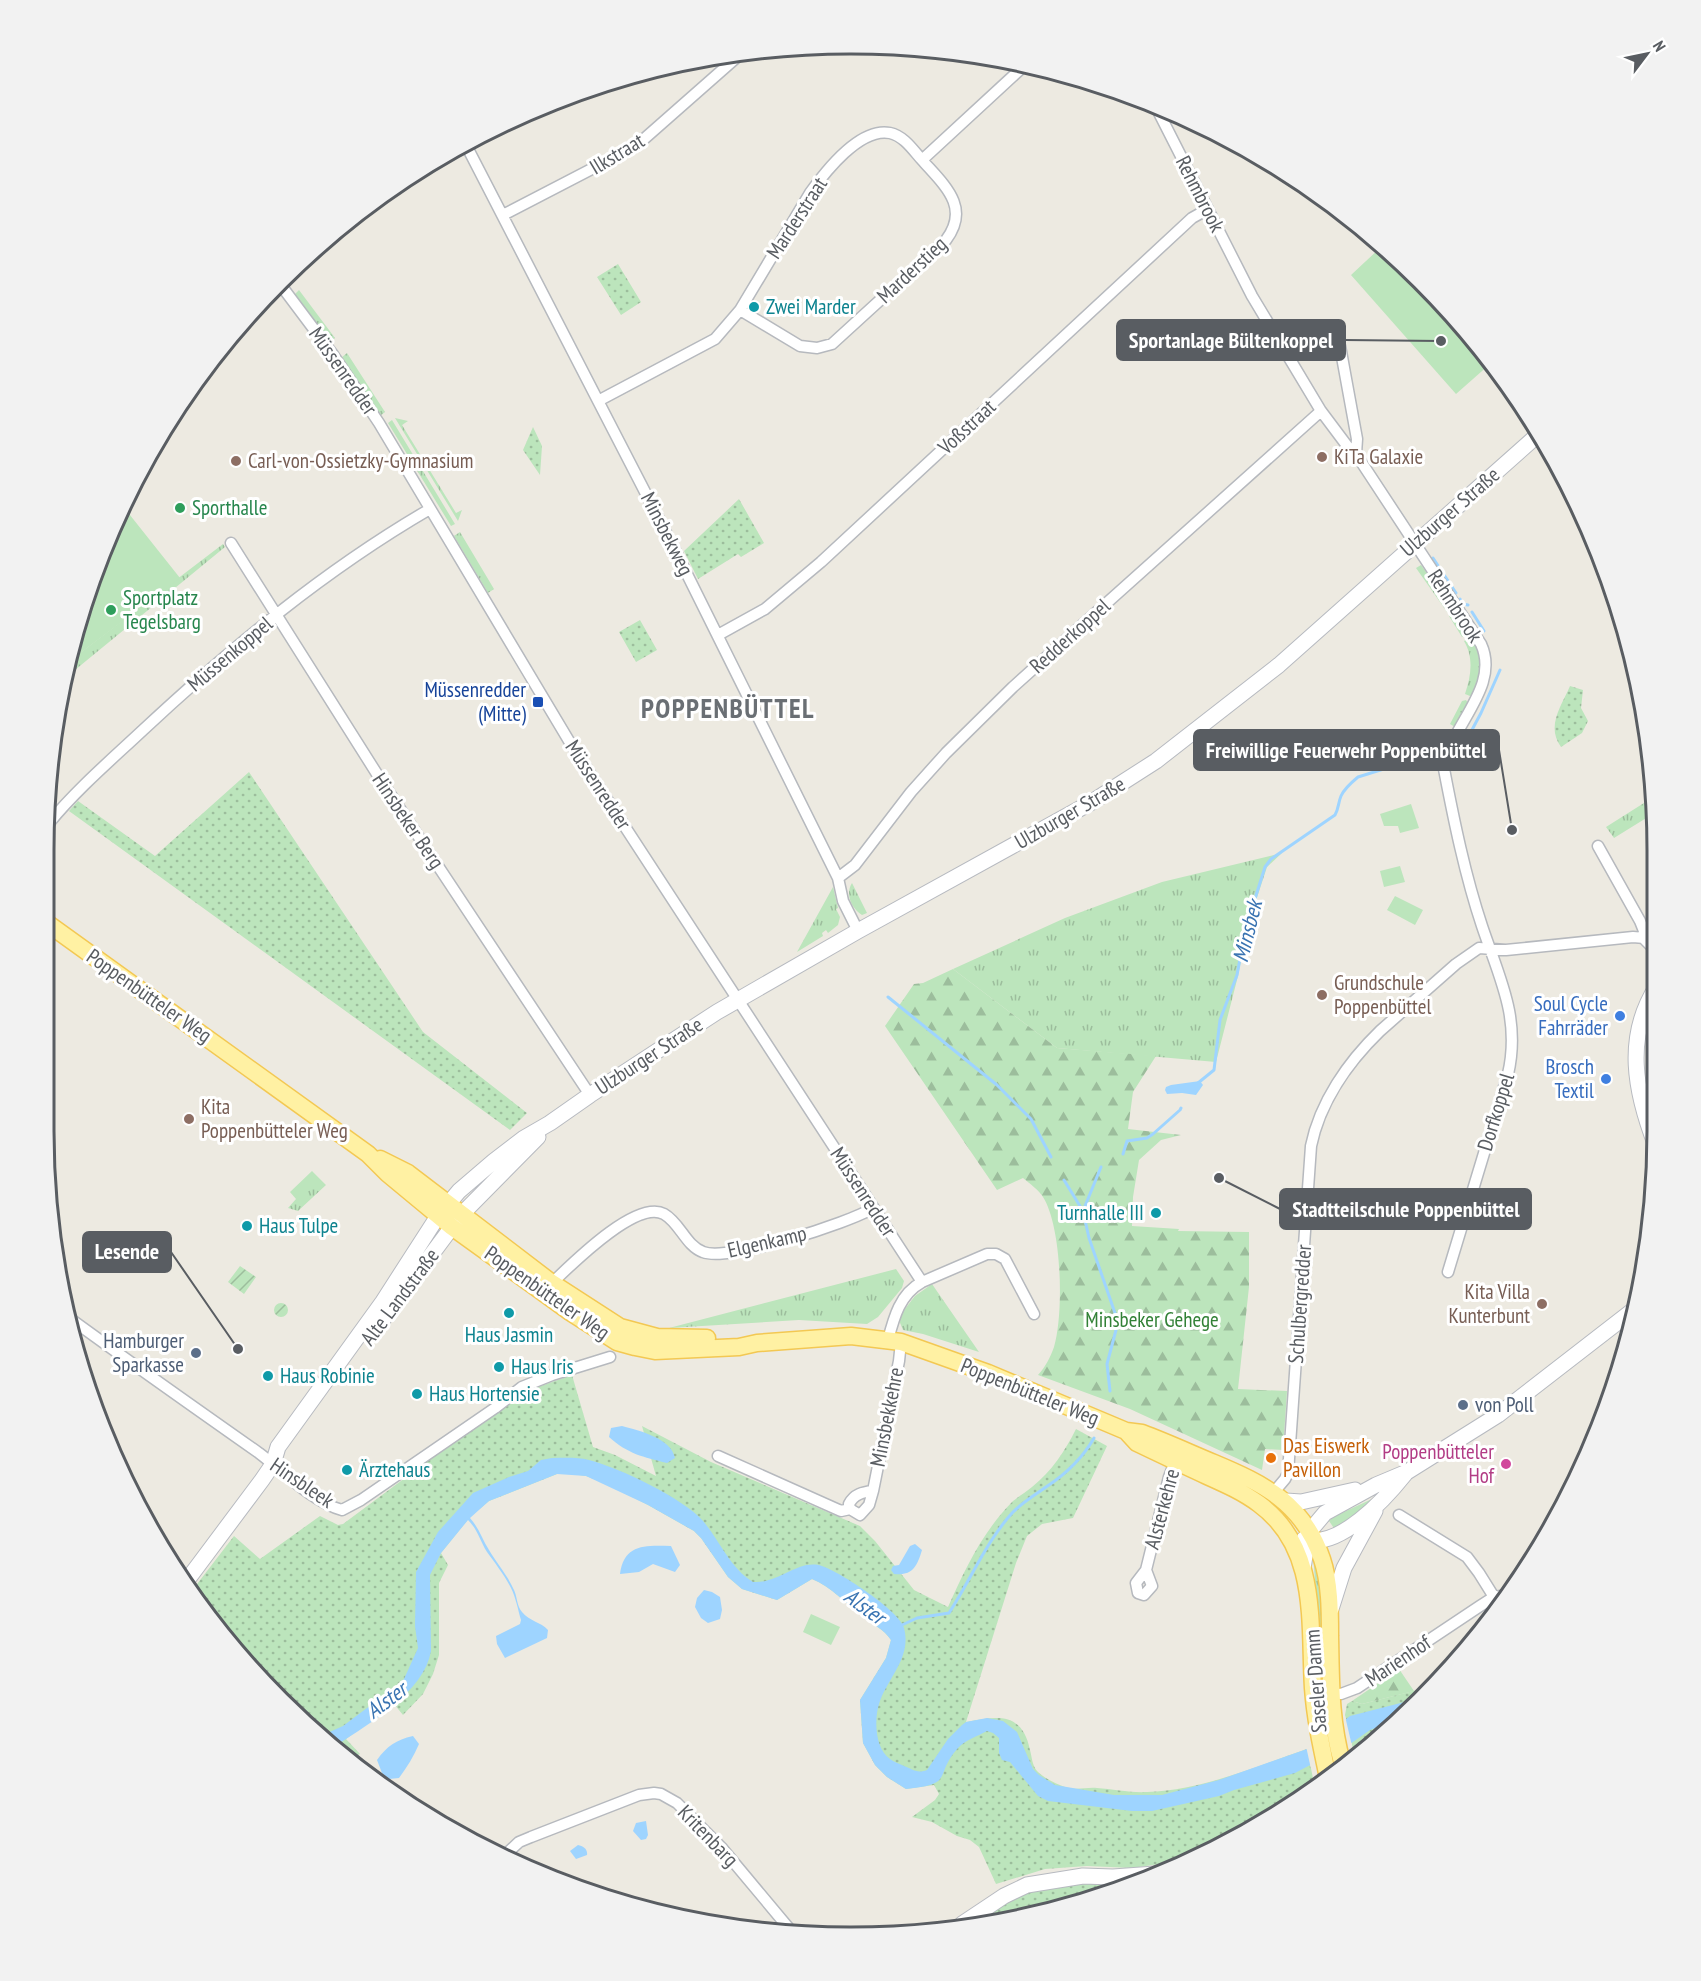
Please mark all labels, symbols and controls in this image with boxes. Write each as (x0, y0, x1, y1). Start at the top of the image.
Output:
north arrow (1617, 24, 1677, 84)
text: N (1649, 37, 1670, 55)
street label: Ilkstraat (584, 127, 649, 180)
street label: Rehmbrook (1170, 151, 1231, 236)
street label: Marderstraat (760, 172, 833, 264)
street label: Marderstieg (871, 230, 952, 309)
place label: Zwei Marder (766, 293, 856, 320)
marker: Zwei Marder (747, 300, 761, 314)
callout: Sportanlage Bültenkoppel (1117, 320, 1345, 360)
street label: Müssenredder (303, 321, 384, 420)
text: Sportanlage Bültenkoppel (1129, 326, 1334, 354)
street label: Voßstraat (931, 393, 1001, 461)
place label: KiTa Galaxie (1334, 443, 1423, 470)
place label: Carl-von-Ossietzky-Gymnasium (248, 447, 473, 474)
marker: KiTa Galaxie (1315, 450, 1329, 464)
marker: Carl-von-Ossietzky-Gymnasium (229, 454, 243, 468)
street label: Ulzburger Straße (1394, 461, 1505, 562)
street label: Minsbekweg (635, 488, 700, 580)
place label: Sporthalle (192, 494, 267, 521)
marker: Sporthalle (173, 501, 187, 515)
street label: Rehmbrook (1422, 564, 1489, 647)
place label: Sportplatz Tegelsbarg (123, 584, 201, 635)
street label: Redderkoppel (1024, 592, 1116, 679)
marker: Sportplatz Tegelsbarg (104, 603, 118, 617)
street label: Müssenkoppel (181, 610, 278, 697)
place label: Müssenredder (Mitte) (424, 676, 526, 727)
district label: POPPENBÜTTEL (641, 691, 815, 725)
marker: Müssenredder (Mitte) (531, 695, 545, 709)
callout: Freiwillige Feuerwehr Poppenbüttel (1194, 730, 1499, 770)
street label: Müssenredder (559, 735, 638, 835)
text: Freiwillige Feuerwehr Poppenbüttel (1206, 736, 1487, 764)
street label: Hinsbeker Berg (366, 768, 450, 874)
street label: Ulzburger Straße (1010, 770, 1130, 855)
water label: Minsbek (1226, 895, 1269, 965)
street label: Poppenbütteler Weg (81, 942, 217, 1049)
place label: Grundschule Poppenbüttel (1334, 969, 1431, 1020)
marker: Grundschule Poppenbüttel (1315, 988, 1329, 1002)
place label: Soul Cycle Fahrräder (1534, 990, 1608, 1041)
marker: Soul Cycle Fahrräder (1613, 1009, 1627, 1023)
street label: Ulzburger Straße (590, 1011, 708, 1100)
place label: Brosch Textil (1545, 1053, 1594, 1104)
street label: Dorfkoppel (1471, 1070, 1520, 1154)
marker: Brosch Textil (1599, 1072, 1613, 1086)
place label: Kita Poppenbütteler Weg (201, 1093, 348, 1144)
marker: Kita Poppenbütteler Weg (182, 1112, 196, 1126)
street label: Müssenredder (824, 1142, 903, 1242)
callout: Stadtteilschule Poppenbüttel (1280, 1189, 1531, 1229)
text: Stadtteilschule Poppenbüttel (1292, 1195, 1520, 1223)
place label: Turnhalle III (1057, 1199, 1144, 1226)
marker: Turnhalle III (1149, 1206, 1163, 1220)
place label: Haus Tulpe (259, 1212, 338, 1239)
marker: Haus Tulpe (240, 1219, 254, 1233)
street label: Elgenkamp (725, 1219, 809, 1264)
callout: Lesende (83, 1232, 171, 1272)
text: Lesende (95, 1237, 159, 1265)
street label: Poppenbütteler Weg (479, 1239, 615, 1346)
street label: Alte Landstraße (354, 1243, 445, 1351)
street label: Schulbergredder (1282, 1243, 1317, 1364)
place label: Kita Villa Kunterbunt (1448, 1278, 1530, 1329)
marker: Kita Villa Kunterbunt (1535, 1297, 1549, 1311)
marker: Haus Jasmin (502, 1306, 516, 1320)
park label: Minsbeker Gehege (1085, 1306, 1219, 1333)
place label: Haus Jasmin (465, 1321, 553, 1348)
place label: Hamburger Sparkasse (103, 1327, 184, 1378)
marker: Hamburger Sparkasse (189, 1346, 203, 1360)
street label: Poppenbütteler Weg (957, 1352, 1103, 1432)
place label: Haus Iris (511, 1353, 574, 1380)
marker: Haus Iris (492, 1360, 506, 1374)
place label: Haus Robinie (280, 1362, 375, 1389)
street label: Minsbekkehre (864, 1365, 909, 1469)
marker: Haus Robinie (261, 1369, 275, 1383)
place label: Haus Hortensie (429, 1380, 540, 1407)
marker: Haus Hortensie (410, 1387, 424, 1401)
place label: von Poll (1475, 1391, 1534, 1418)
marker: von Poll (1456, 1398, 1470, 1412)
place label: Das Eiswerk Pavillon (1283, 1432, 1369, 1483)
place label: Poppenbütteler Hof (1382, 1438, 1495, 1489)
street label: Hinsbleek (265, 1451, 339, 1514)
marker: Das Eiswerk Pavillon (1264, 1451, 1278, 1465)
place label: Ärztehaus (359, 1456, 430, 1483)
marker: Poppenbütteler Hof (1499, 1457, 1513, 1471)
marker: Ärztehaus (340, 1463, 354, 1477)
street label: Alsterkehre (1138, 1466, 1185, 1552)
water label: Alster (839, 1582, 893, 1632)
street label: Saseler Damm (1298, 1628, 1333, 1734)
street label: Marienhof (1360, 1629, 1436, 1692)
water label: Alster (360, 1674, 414, 1724)
street label: Kritenbarg (672, 1799, 744, 1872)

